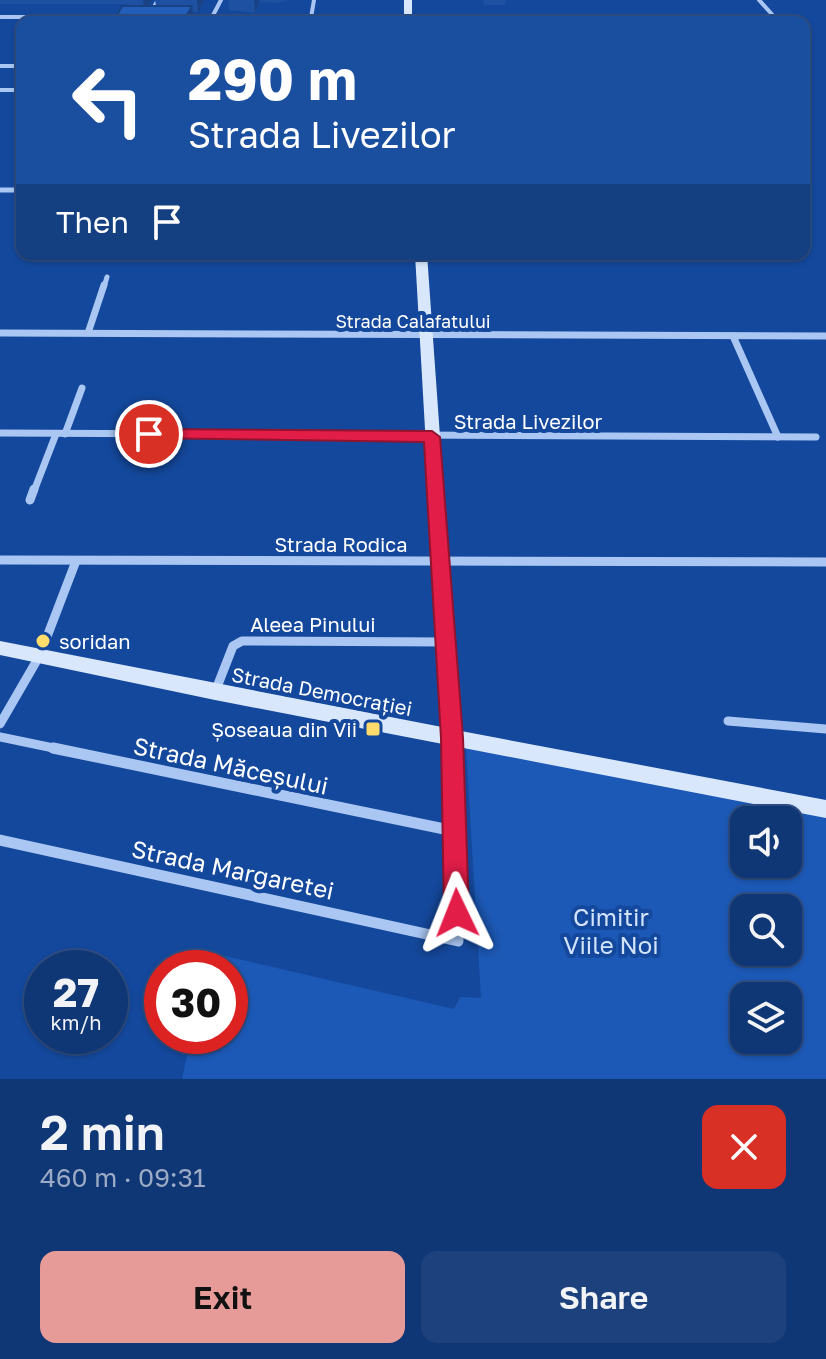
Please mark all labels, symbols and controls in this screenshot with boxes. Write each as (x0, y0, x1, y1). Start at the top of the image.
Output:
text: 290 m (188, 45, 357, 112)
icon: left (56, 48, 160, 152)
text: Strada Livezilor (188, 113, 456, 156)
icon: arrive (145, 200, 189, 244)
text: Then (56, 204, 129, 240)
street label: Strada Calafatului (335, 310, 491, 332)
pin (115, 400, 183, 468)
street label: Strada Livezilor (454, 409, 603, 433)
icon: arrive (127, 412, 171, 456)
street label: Strada Rodica (274, 532, 408, 556)
street label: Aleea Pinului (250, 612, 376, 636)
place label: soridan (59, 629, 131, 653)
marker: soridan (34, 632, 52, 650)
street label: Strada Democrației (230, 662, 414, 721)
place label: Șoseaua din Vii (211, 717, 357, 742)
marker: Șoseaua din Vii (364, 720, 382, 738)
street label: Strada Măceșului (131, 730, 331, 801)
map controls (730, 806, 802, 1054)
button: sound (730, 806, 802, 878)
street label: Strada Margaretei (129, 833, 337, 905)
position arrow (415, 871, 499, 955)
button: search (730, 894, 802, 966)
park label: Cimitir Viile Noi (563, 902, 659, 959)
speed limit sign: 30 (144, 950, 248, 1054)
text: 27 (53, 968, 99, 1016)
button: layers (730, 982, 802, 1054)
text: km/h (51, 1010, 101, 1034)
text: 2 min (40, 1103, 165, 1161)
button: close (702, 1105, 786, 1189)
text: 460 m · 09:31 (40, 1162, 206, 1193)
button: Exit (40, 1251, 405, 1343)
button: Share (421, 1251, 786, 1343)

